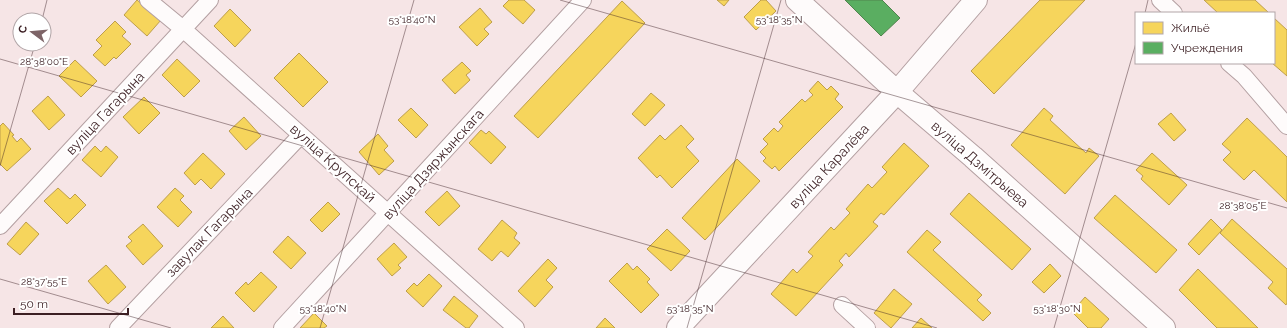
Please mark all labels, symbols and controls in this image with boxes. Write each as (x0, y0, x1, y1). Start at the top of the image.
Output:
north arrow (12, 12, 52, 52)
legend (1135, 12, 1275, 64)
text: 53°18'40"N (389, 14, 435, 25)
text: 53°18'35"N (756, 14, 802, 25)
text: Жильё (1171, 21, 1210, 35)
text: С (16, 24, 30, 35)
text: Учреждения (1171, 41, 1243, 55)
text: 28°38'00"E (20, 56, 68, 67)
street label: вуліца Гагарына (62, 68, 148, 158)
street label: вуліца Дзяржынскага (379, 106, 487, 222)
street label: вуліца Дзмітрыева (928, 118, 1032, 210)
street label: вуліца Крупскай (287, 121, 379, 205)
street label: вуліца Каралёва (786, 121, 872, 211)
street label: завулак Гагарына (162, 184, 256, 280)
text: 28°38'05"E (1219, 200, 1267, 211)
text: 28°37'55"E (21, 276, 67, 287)
scale bar (14, 290, 128, 316)
text: 50 m (20, 297, 48, 311)
text: 53°18'40"N (300, 303, 346, 314)
text: 53°18'35"N (667, 303, 713, 314)
text: 53°18'30"N (1033, 303, 1081, 314)

